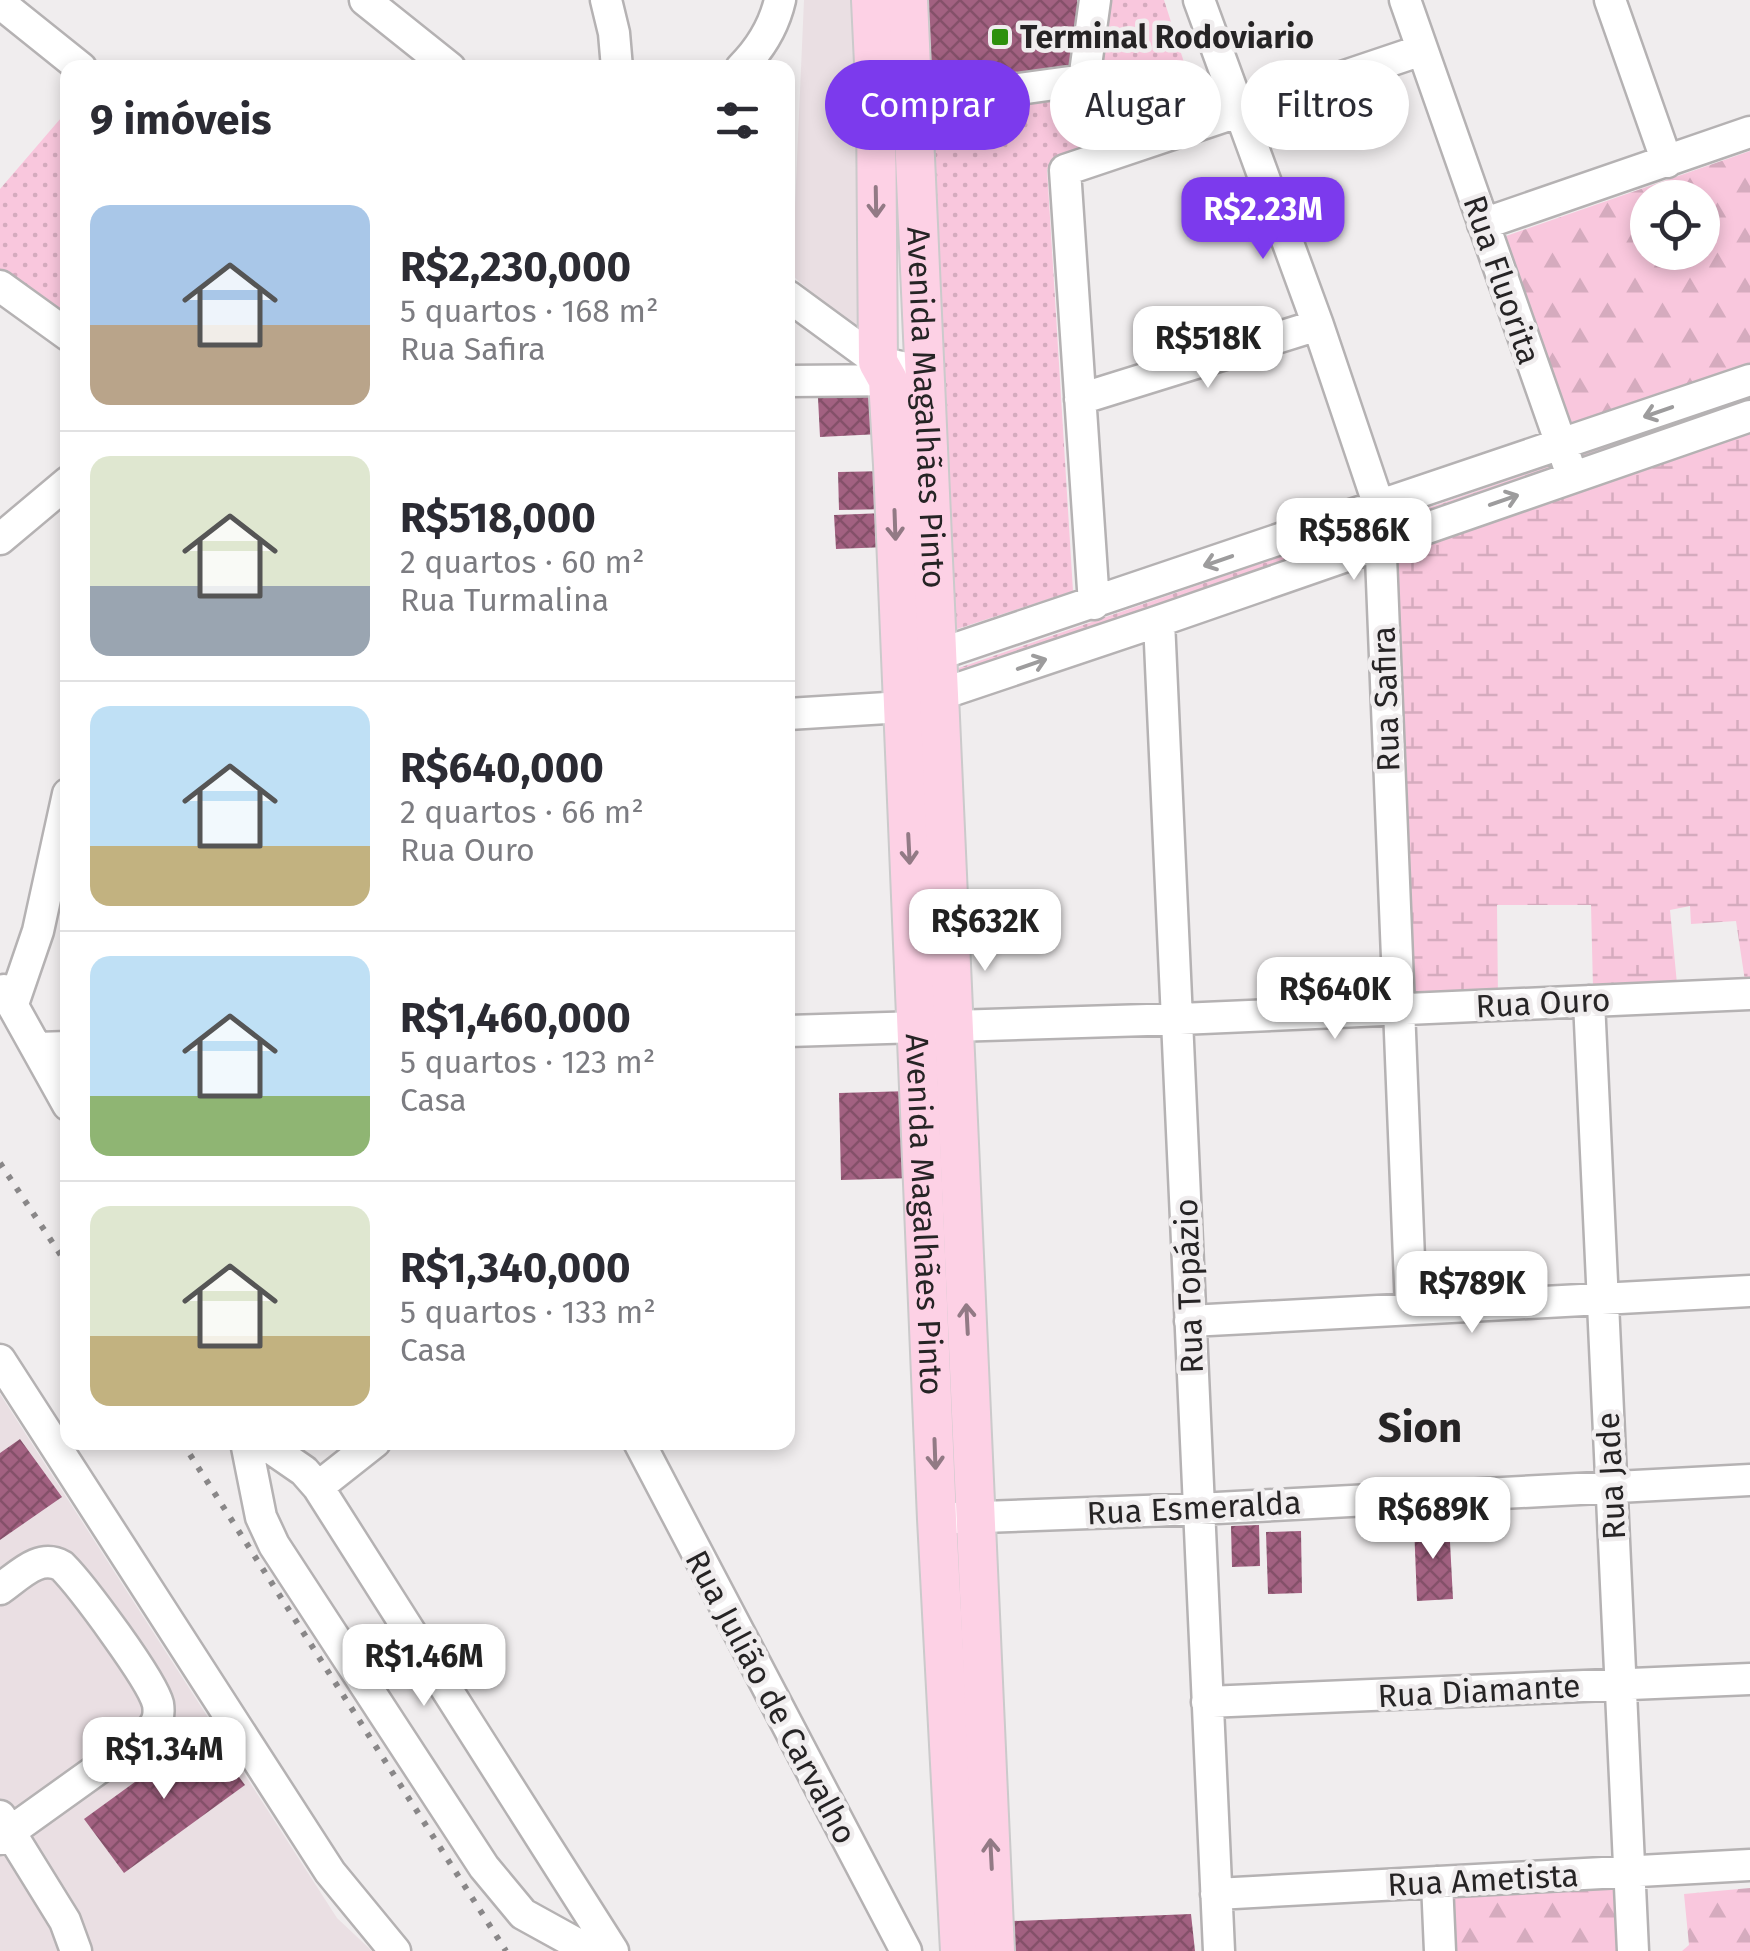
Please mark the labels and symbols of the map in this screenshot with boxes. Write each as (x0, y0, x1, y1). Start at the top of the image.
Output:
place label: Terminal Rodoviario (1020, 18, 1314, 56)
marker: Terminal Rodoviario (989, 26, 1011, 48)
pin: R$2.23M (1171, 177, 1355, 262)
one-way arrow (867, 186, 886, 218)
street label: Rua Fluorita (1455, 191, 1549, 369)
street label: Avenida Magalhães Pinto (899, 226, 953, 589)
pin: R$518K (1127, 306, 1289, 391)
one-way arrow (1643, 404, 1674, 422)
one-way arrow (1487, 490, 1518, 508)
pin: R$586K (1273, 498, 1435, 583)
one-way arrow (886, 508, 905, 540)
one-way arrow (1202, 554, 1234, 572)
street label: Rua Safira (1364, 625, 1408, 773)
one-way arrow (1015, 654, 1047, 672)
one-way arrow (900, 833, 919, 865)
pin: R$632K (904, 889, 1066, 974)
pin: R$640K (1254, 957, 1416, 1042)
street label: Rua Ouro (1475, 981, 1611, 1025)
street label: Avenida Magalhães Pinto (898, 1033, 951, 1396)
street label: Rua Topázio (1167, 1198, 1211, 1374)
pin: R$789K (1391, 1251, 1553, 1336)
one-way arrow (957, 1304, 976, 1336)
district label: Sion (1378, 1403, 1462, 1453)
street label: Rua Jade (1589, 1411, 1633, 1541)
one-way arrow (925, 1437, 944, 1469)
pin: R$689K (1352, 1477, 1514, 1562)
street label: Rua Esmeralda (1086, 1483, 1302, 1533)
street label: Rua Julião de Carvalho (678, 1544, 864, 1850)
pin: R$1.46M (332, 1624, 516, 1709)
street label: Rua Diamante (1377, 1667, 1581, 1715)
pin: R$1.34M (72, 1717, 256, 1802)
one-way arrow (981, 1838, 1000, 1870)
street label: Rua Ametista (1386, 1856, 1580, 1904)

